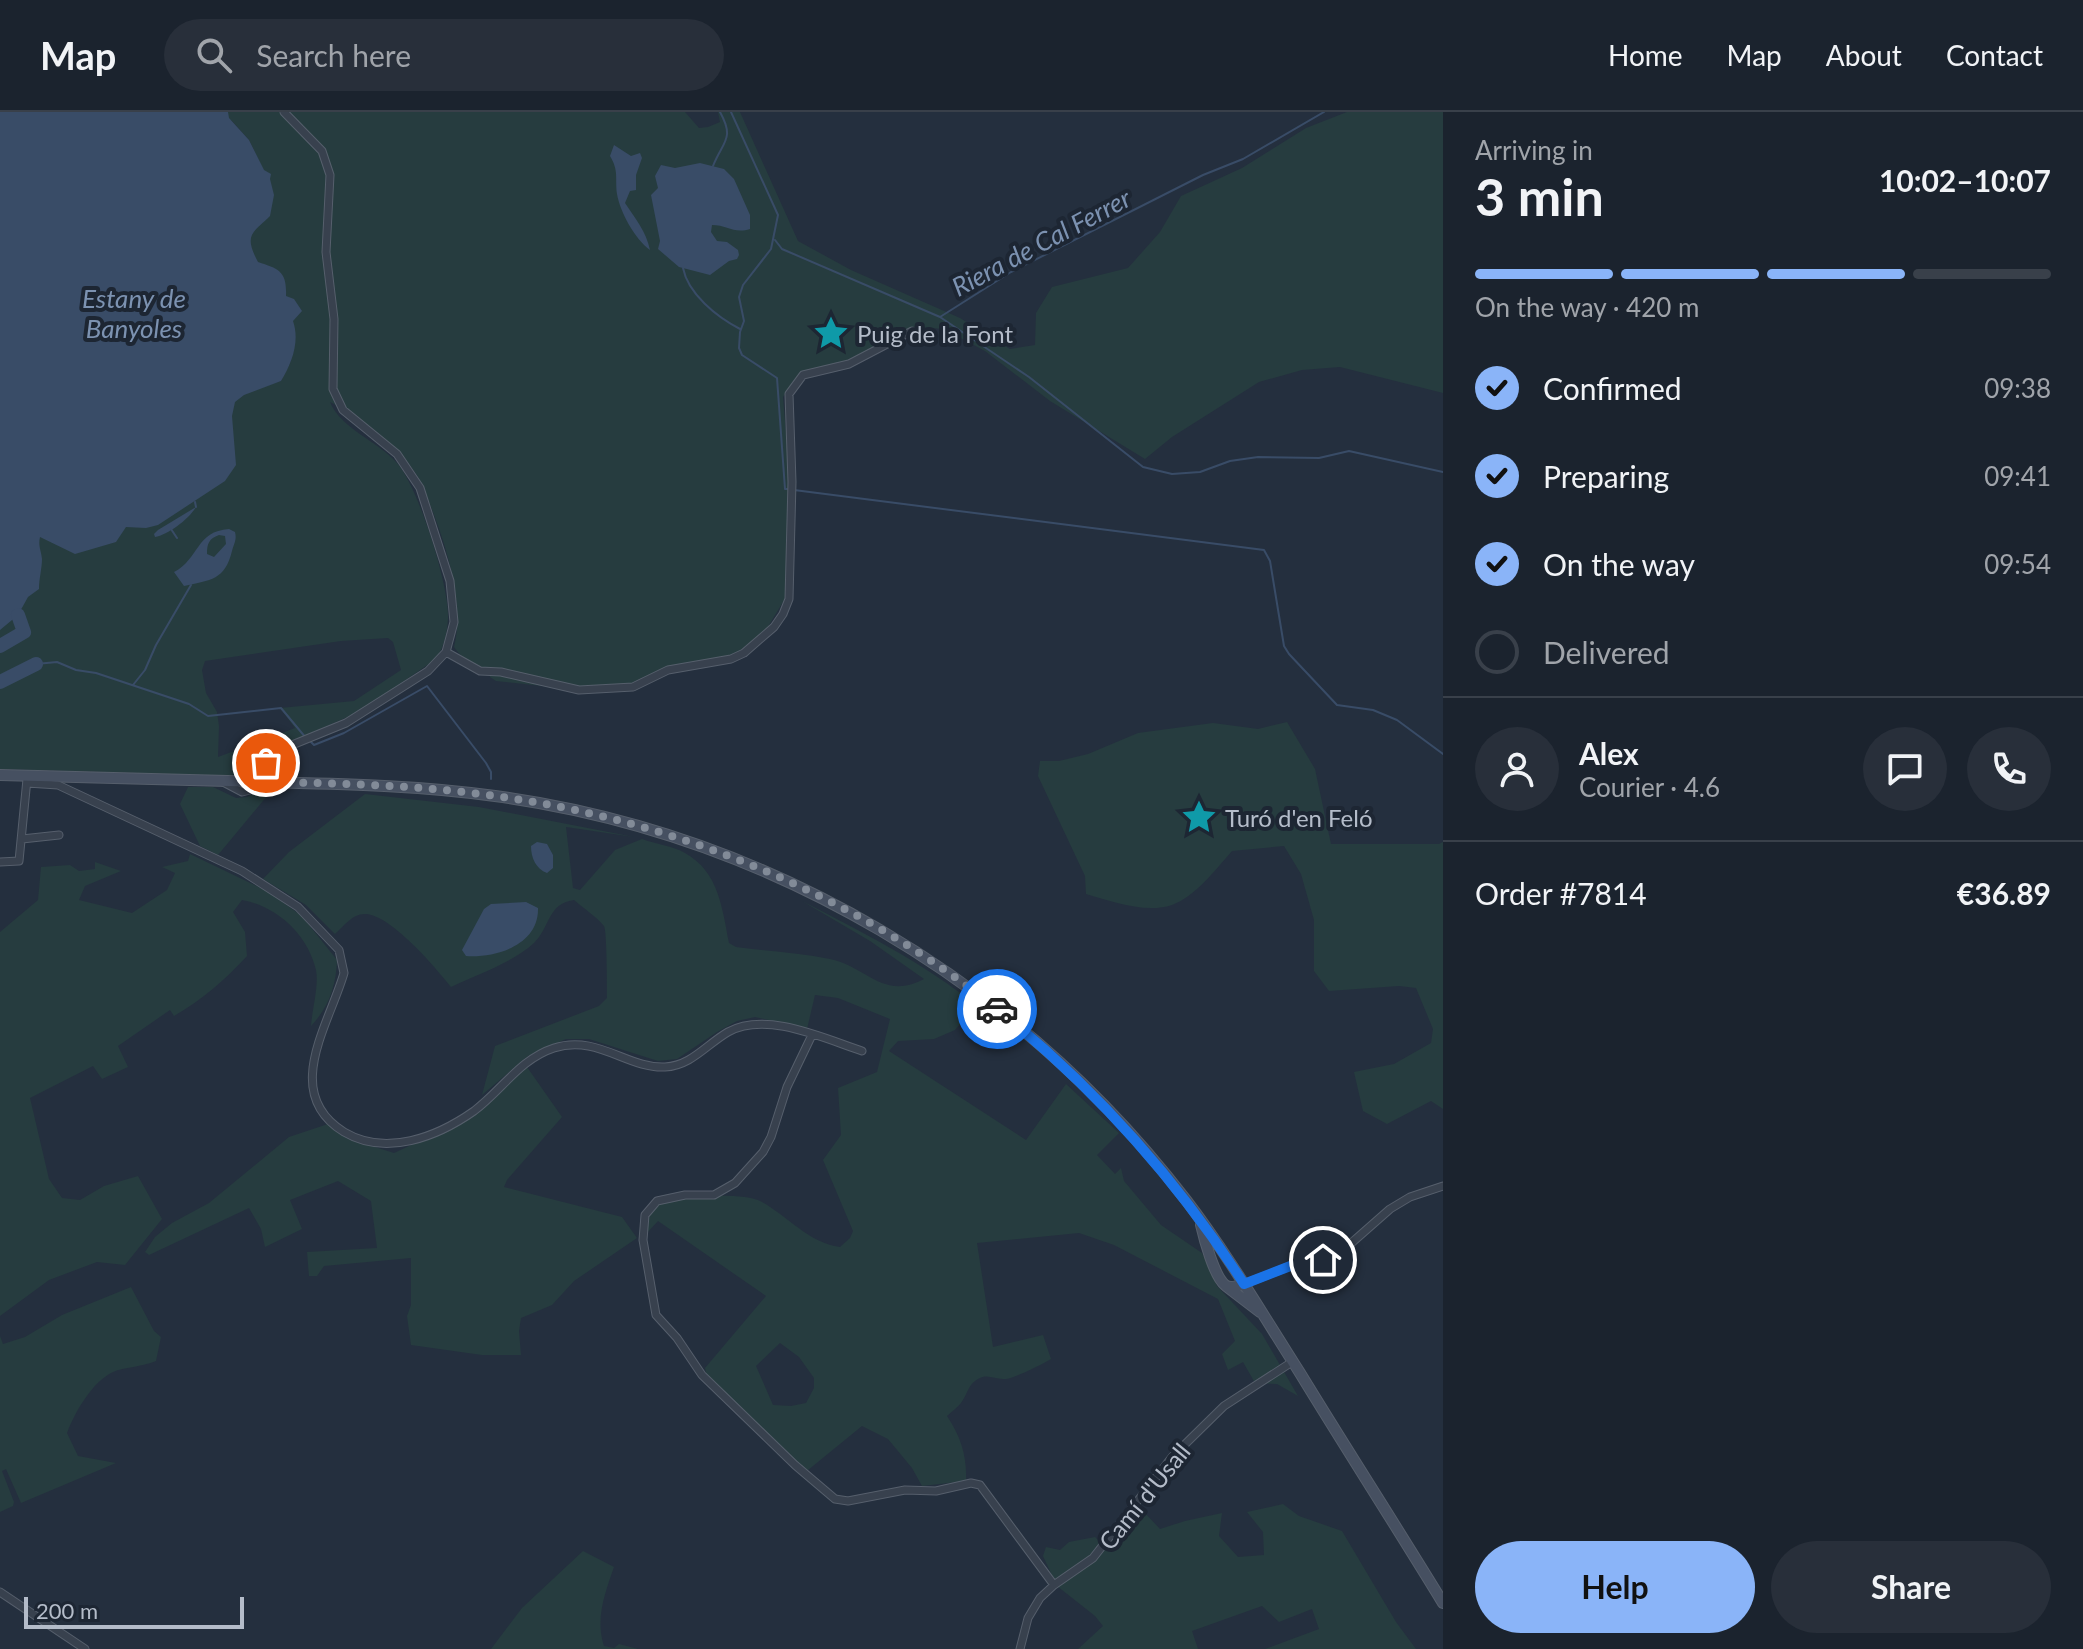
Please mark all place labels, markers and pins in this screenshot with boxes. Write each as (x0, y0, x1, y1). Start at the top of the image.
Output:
place icon: Puig de la Font (812, 314, 850, 352)
place label: Puig de la Font (857, 319, 1013, 348)
pin (232, 729, 300, 797)
place icon: Turó d'en Feló (1180, 798, 1218, 836)
place label: Turó d'en Feló (1225, 803, 1373, 832)
pin (1289, 1226, 1357, 1294)

